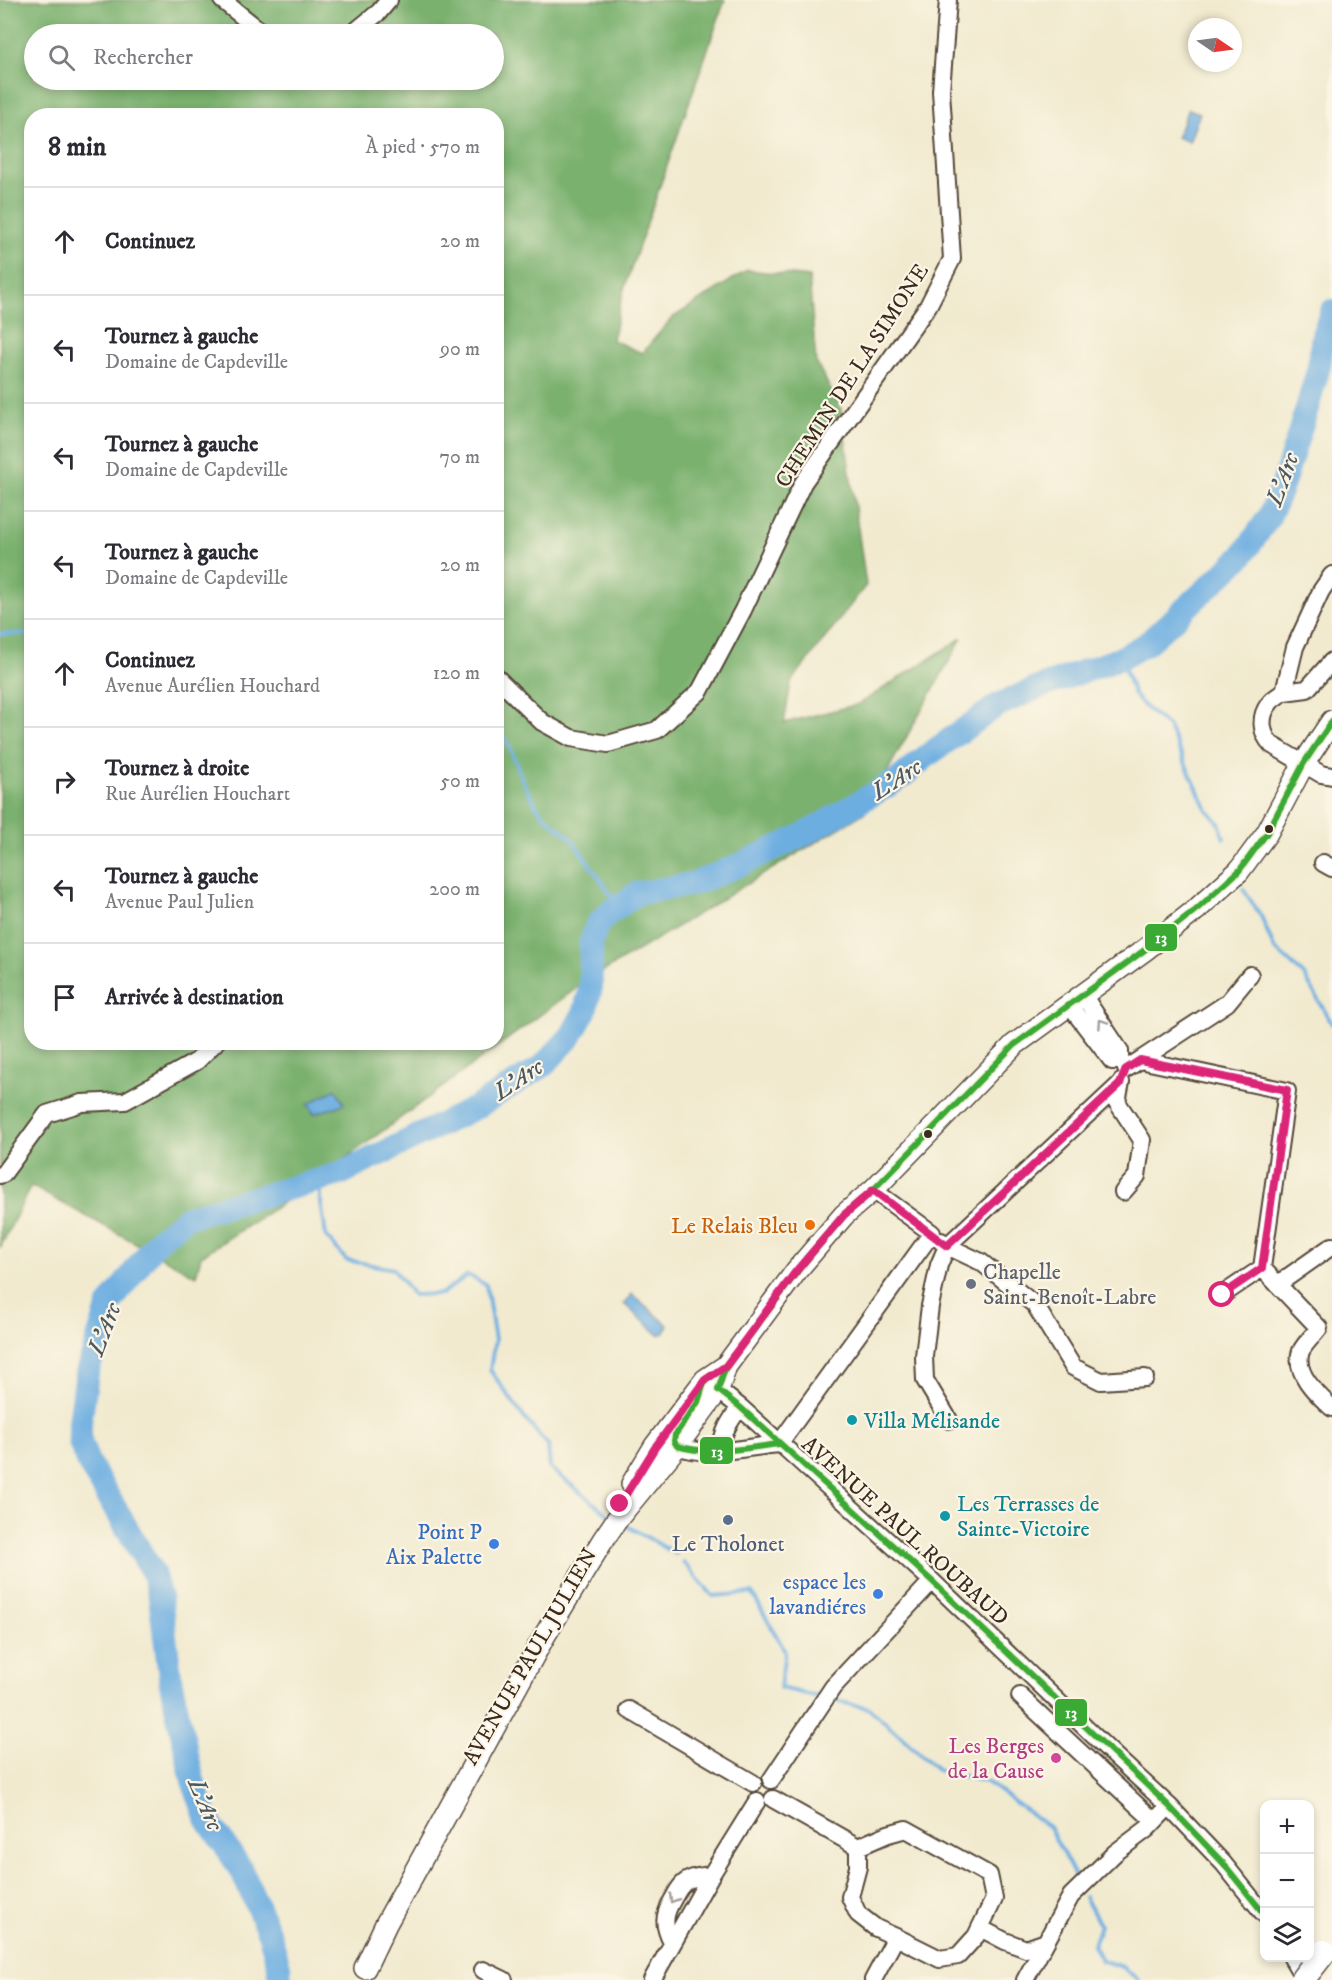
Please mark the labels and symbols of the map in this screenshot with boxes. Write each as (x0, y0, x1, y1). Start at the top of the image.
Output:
north arrow (1188, 18, 1242, 72)
street label: CHEMIN DE LA SIMONE (770, 259, 935, 493)
water label: L'Arc (1259, 447, 1307, 512)
water label: L'Arc (864, 752, 929, 808)
unlabelled marker (1263, 823, 1275, 835)
line badge: 13 (1144, 923, 1178, 952)
text: 13 (1155, 928, 1167, 948)
one-way arrow (1098, 1019, 1109, 1030)
water label: L'Arc (486, 1051, 551, 1109)
unlabelled marker (922, 1128, 934, 1140)
place label: Le Relais Bleu (671, 1213, 798, 1240)
marker: Le Relais Bleu (803, 1218, 817, 1232)
place label: Chapelle Saint-Benoît-Labre (983, 1259, 1156, 1311)
marker: Chapelle Saint-Benoît-Labre (964, 1277, 978, 1291)
route start (1208, 1281, 1234, 1307)
water label: L'Arc (81, 1297, 129, 1362)
place label: Villa Mélisande (863, 1408, 1000, 1435)
marker: Villa Mélisande (845, 1413, 859, 1427)
street label: AVENUE PAUL ROUBAUD (796, 1431, 1014, 1631)
line badge: 13 (699, 1436, 734, 1465)
text: 13 (711, 1442, 723, 1462)
route end (606, 1490, 632, 1516)
place label: Les Terrasses de Sainte-Victoire (957, 1491, 1099, 1543)
marker: Les Terrasses de Sainte-Victoire (938, 1509, 952, 1523)
marker: Le Tholonet (721, 1513, 735, 1527)
place label: Point P Aix Palette (386, 1519, 482, 1571)
place label: Le Tholonet (671, 1531, 785, 1558)
marker: Point P Aix Palette (487, 1537, 501, 1551)
street label: AVENUE PAUL JULIEN (457, 1543, 604, 1770)
place label: espace les lavandiéres (769, 1569, 866, 1621)
marker: espace les lavandiéres (871, 1587, 885, 1601)
line badge: 13 (1054, 1698, 1088, 1727)
text: 13 (1065, 1703, 1077, 1723)
place label: Les Berges de la Cause (947, 1733, 1044, 1785)
marker: Les Berges de la Cause (1049, 1751, 1063, 1765)
water label: L'Arc (180, 1772, 230, 1837)
one-way arrow (669, 1893, 681, 1903)

